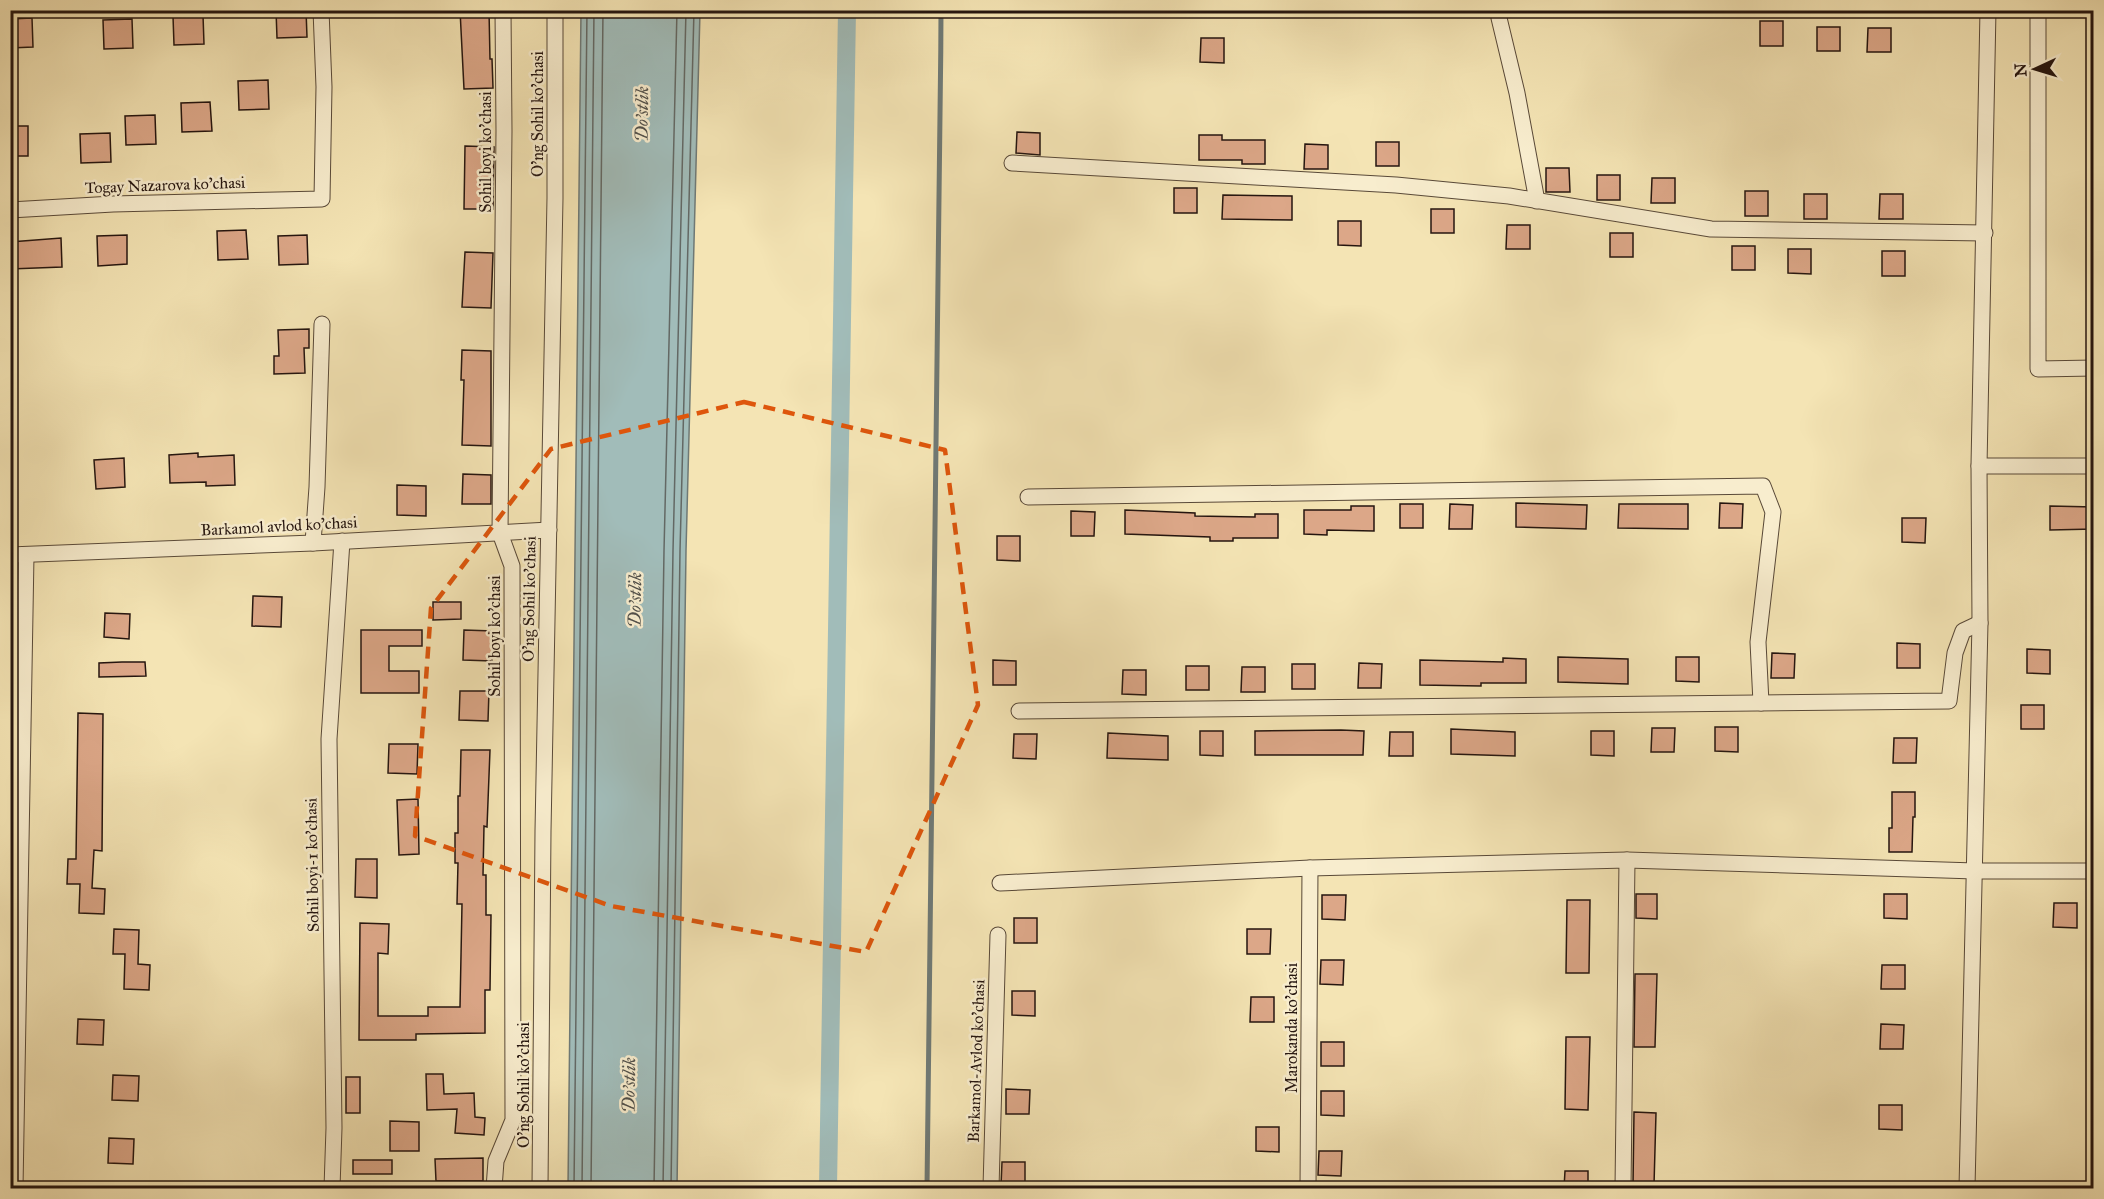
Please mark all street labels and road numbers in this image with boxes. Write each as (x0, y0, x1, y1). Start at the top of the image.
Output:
street label: O'ng Sohil ko'chasi (528, 50, 548, 177)
street label: Sohil boyi ko'chasi (476, 91, 495, 213)
street label: Togay Nazarova ko'chasi (84, 173, 246, 198)
street label: Barkamol avlod ko'chasi (200, 512, 358, 540)
street label: O'ng Sohil ko'chasi (518, 535, 541, 662)
street label: Sohil boyi ko'chasi (485, 575, 504, 697)
street label: Sohil boyi-1 ko'chasi (301, 797, 323, 932)
street label: Marokanda ko'chasi (1282, 962, 1301, 1093)
street label: Barkamol-Avlod ko'chasi (964, 978, 988, 1143)
street label: O'ng Sohil ko'chasi (514, 1021, 534, 1148)

